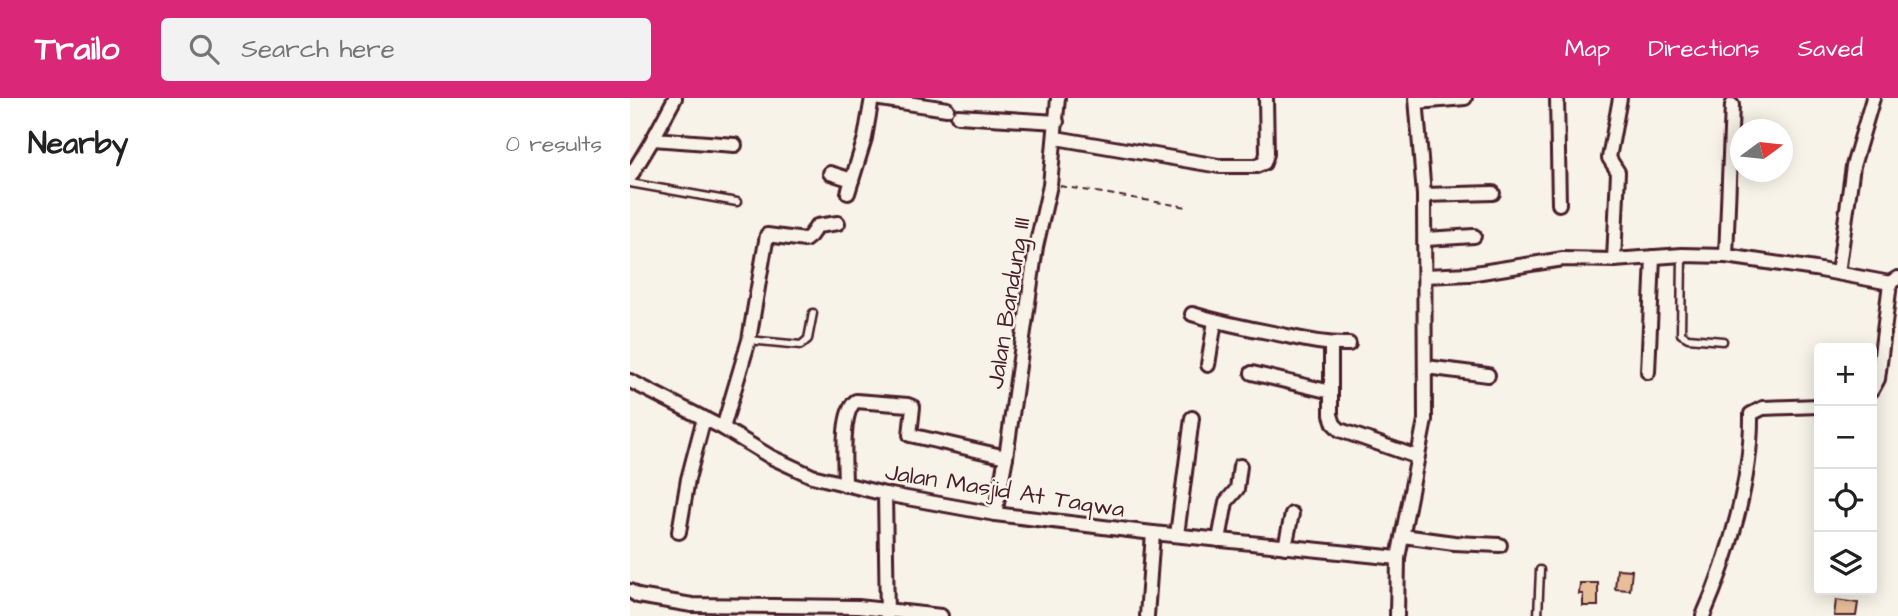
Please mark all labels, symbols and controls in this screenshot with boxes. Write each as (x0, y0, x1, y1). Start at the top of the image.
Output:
search box (161, 18, 651, 81)
text: Trailo (35, 26, 119, 72)
icon: search (185, 30, 223, 68)
text: Search here (241, 31, 395, 67)
text: Map (1565, 32, 1610, 66)
text: Directions (1648, 32, 1760, 66)
text: Saved (1798, 32, 1863, 66)
north arrow (1730, 119, 1793, 182)
text: Nearby (28, 123, 128, 165)
text: 0 results (505, 128, 602, 160)
street label: Jalan Bandung III (979, 215, 1040, 391)
map controls (1814, 343, 1877, 595)
button: + (1814, 343, 1877, 406)
button: − (1814, 406, 1877, 469)
street label: Jalan Masjid At Taqwa (883, 455, 1127, 527)
button: locate (1814, 469, 1877, 532)
button: layers (1814, 532, 1877, 595)

